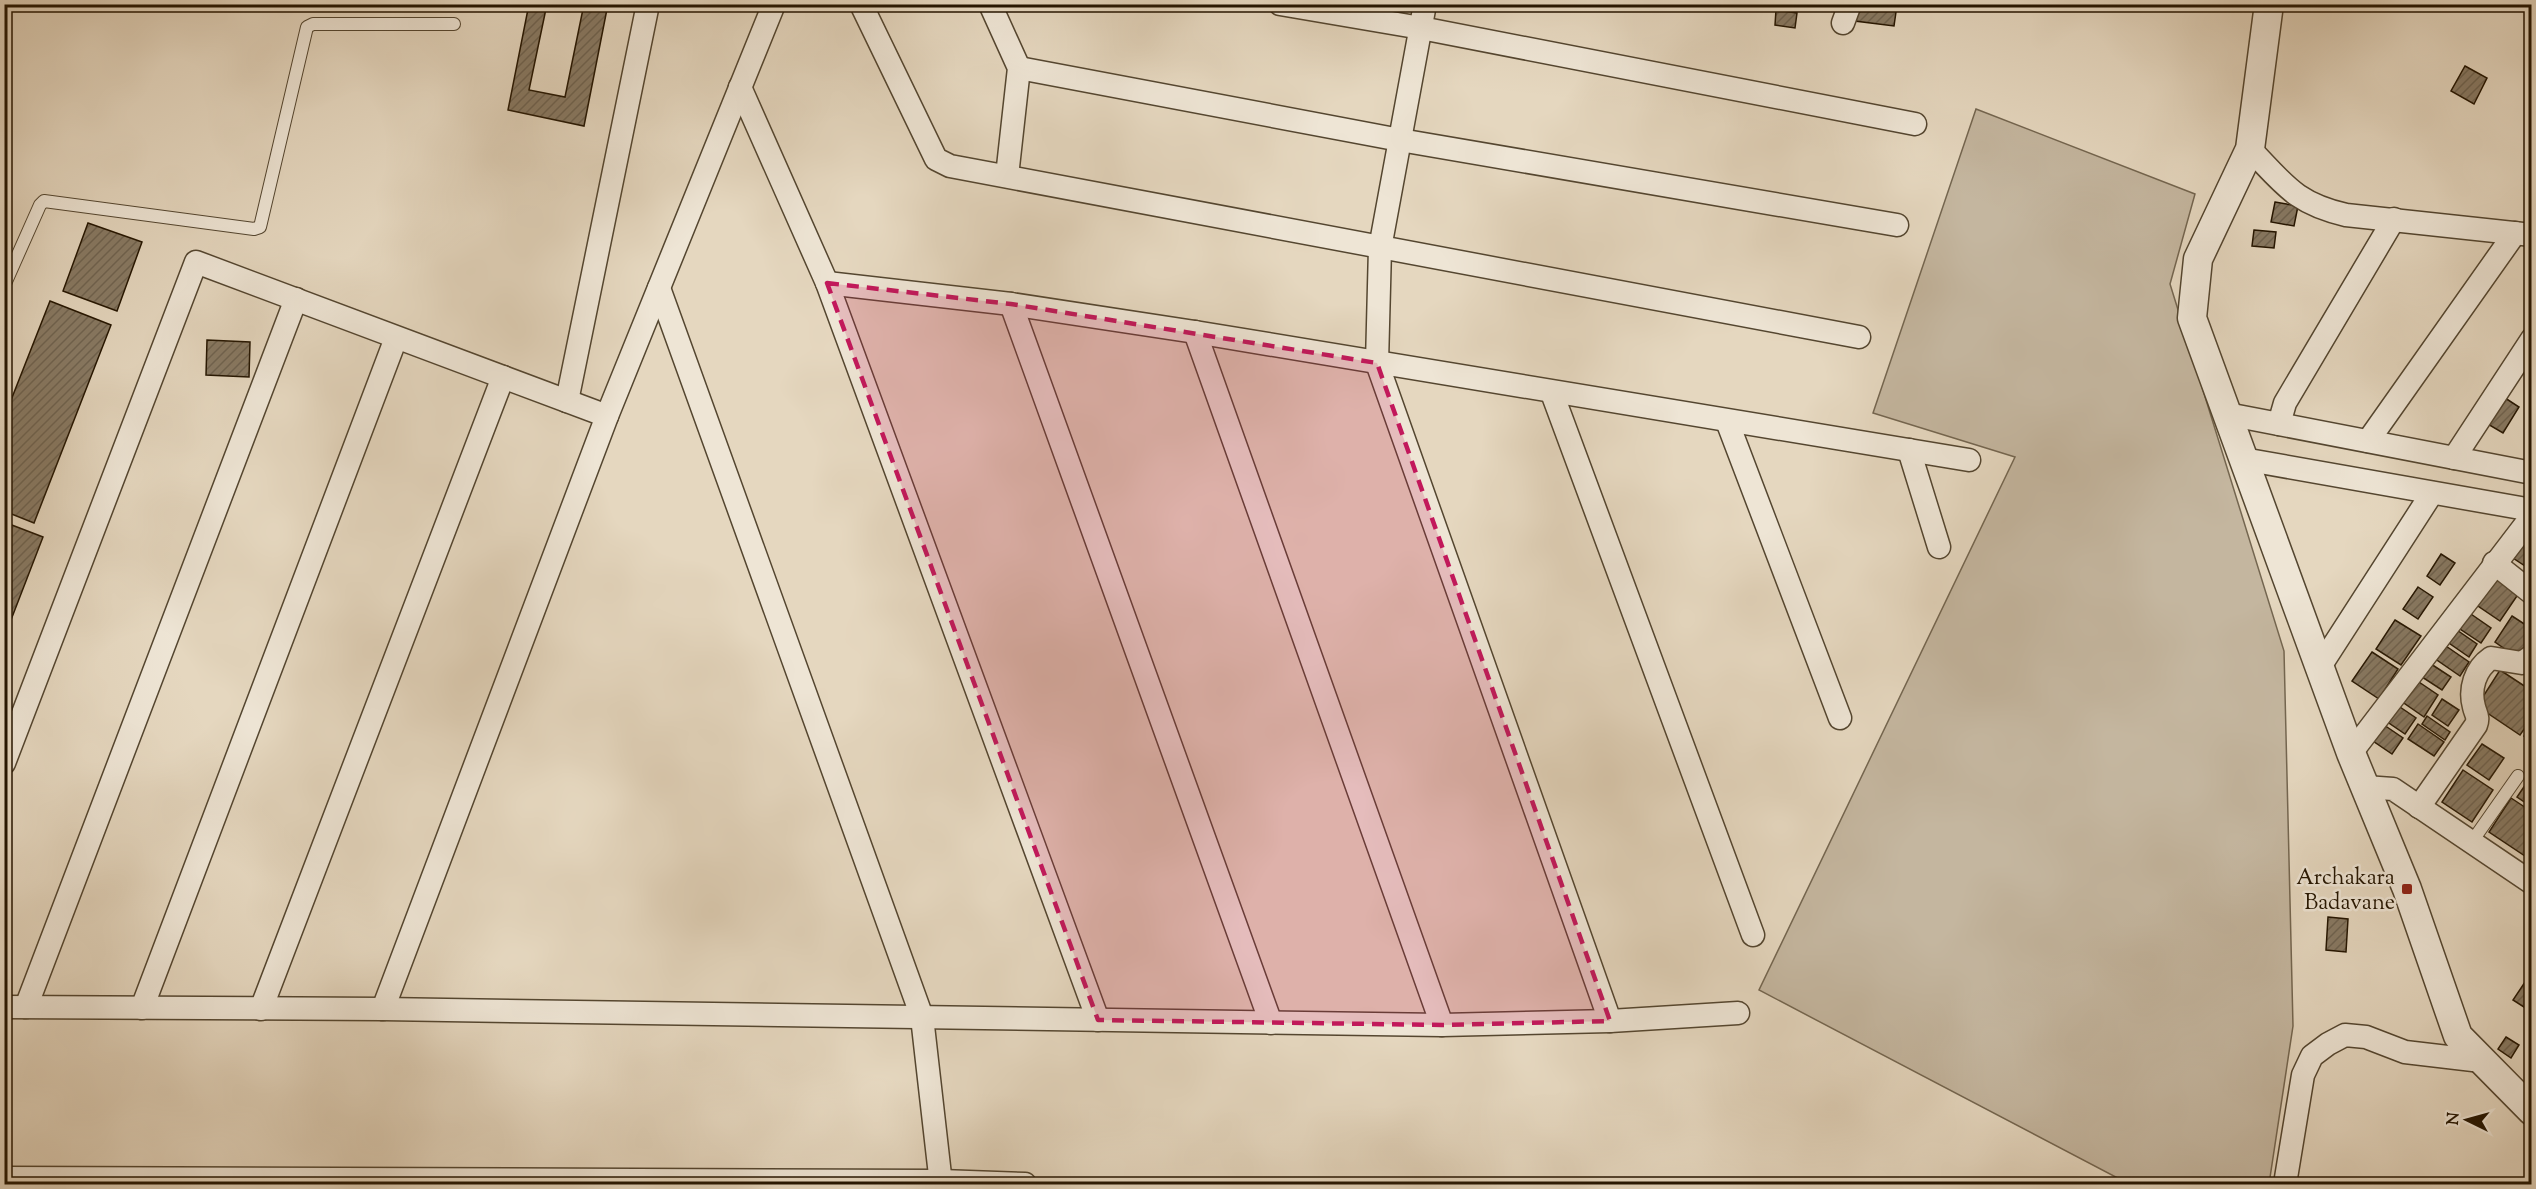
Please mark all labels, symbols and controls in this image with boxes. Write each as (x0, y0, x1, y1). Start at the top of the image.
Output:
place label: Archakara Badavane (2296, 863, 2395, 920)
marker: Archakara Badavane (2400, 882, 2414, 896)
north arrow (2437, 1090, 2497, 1150)
text: N (2443, 1111, 2467, 1126)

